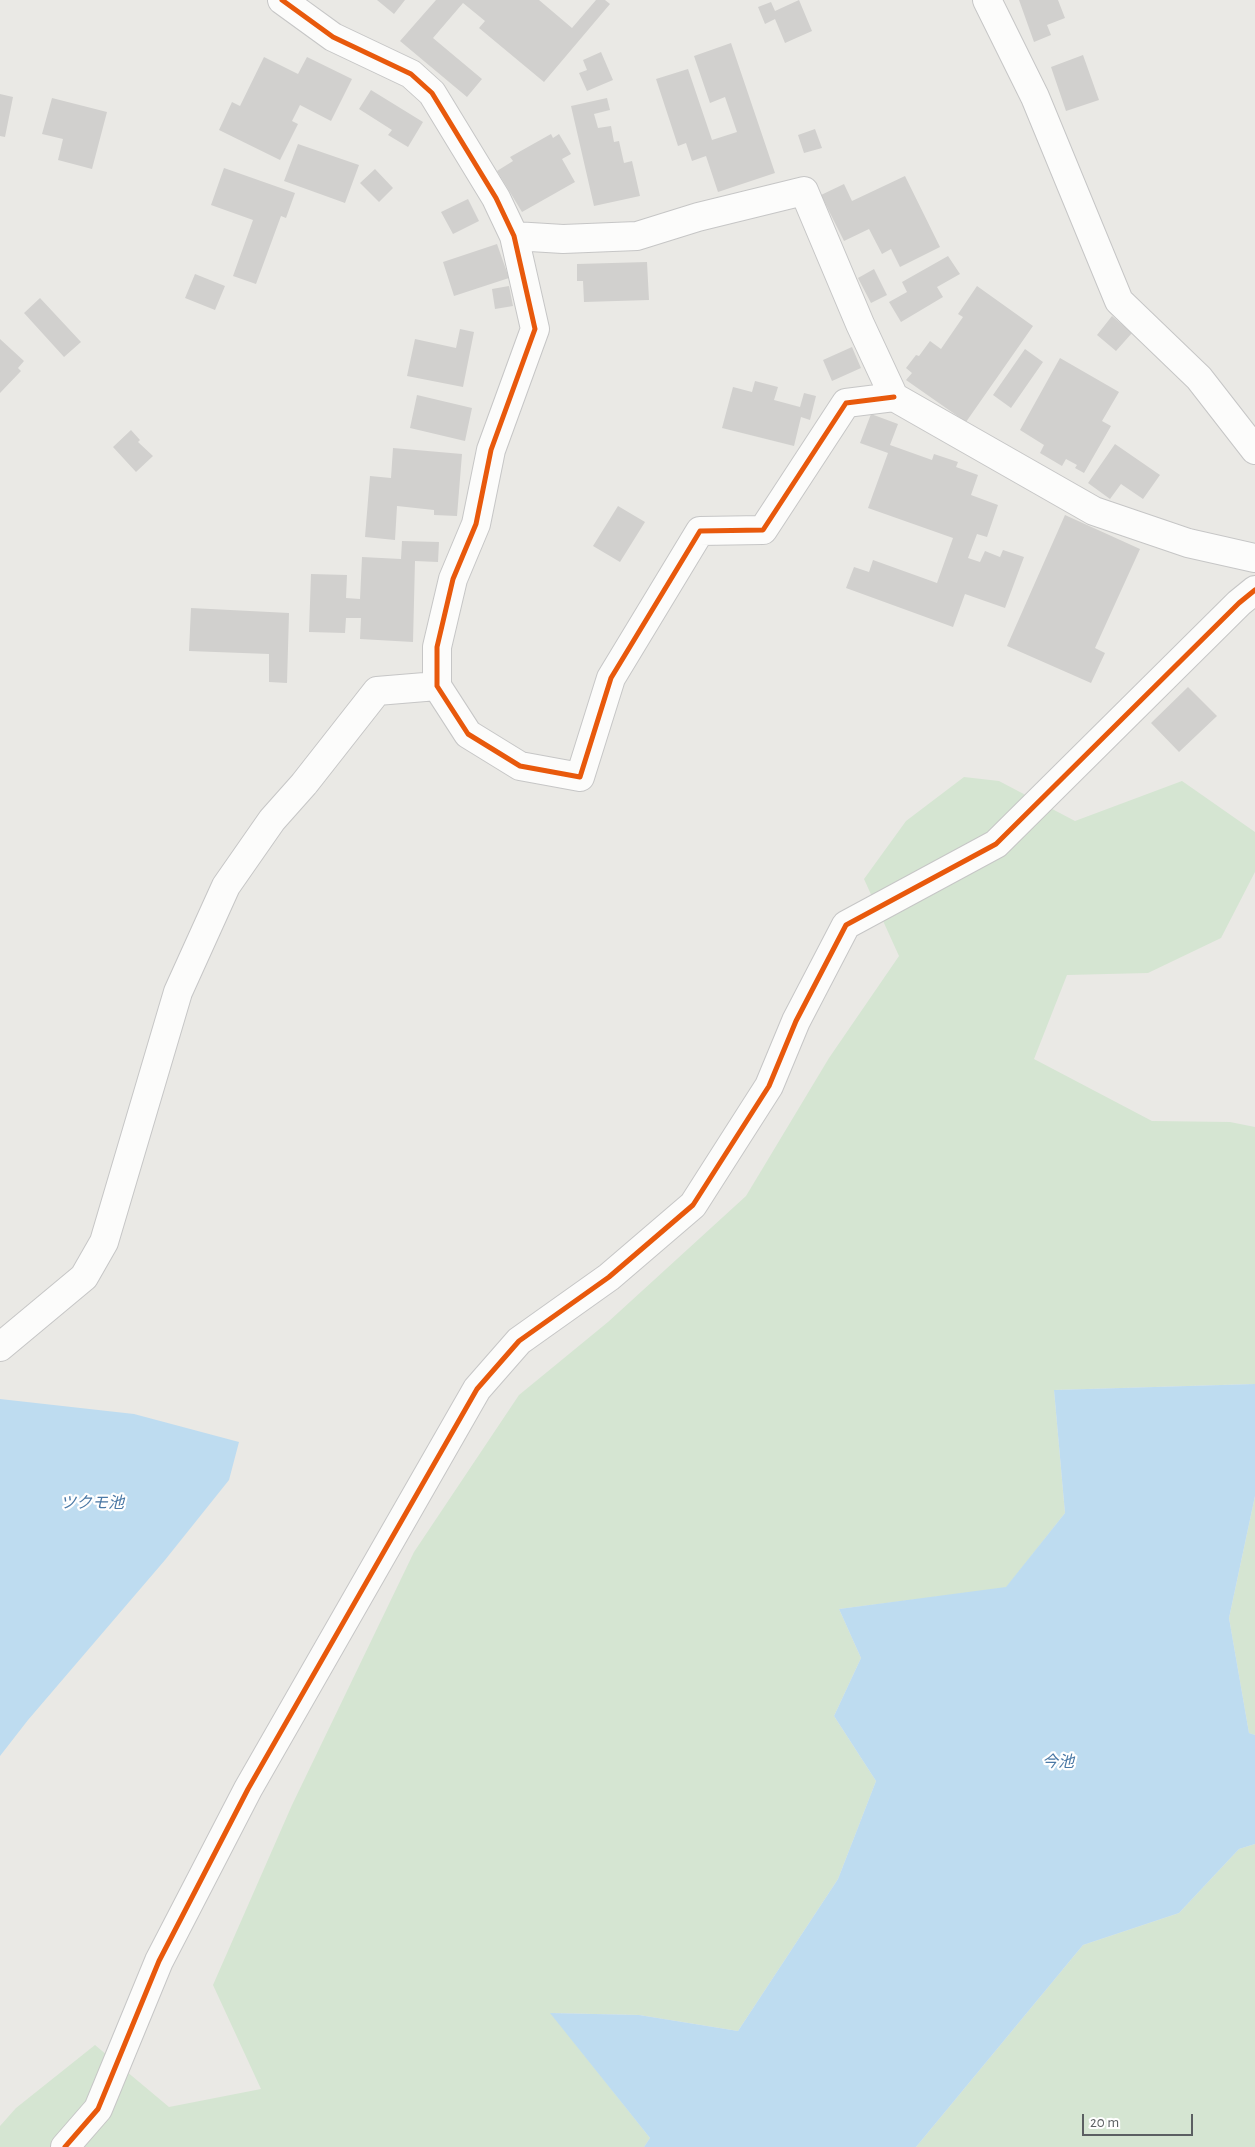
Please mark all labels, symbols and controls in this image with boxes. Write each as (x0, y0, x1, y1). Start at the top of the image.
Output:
water label: ツクモ池 (60, 1493, 124, 1513)
water label: 今池 (1042, 1752, 1074, 1772)
scale bar (1085, 2104, 1196, 2136)
text: 20 m (1090, 2115, 1119, 2130)

